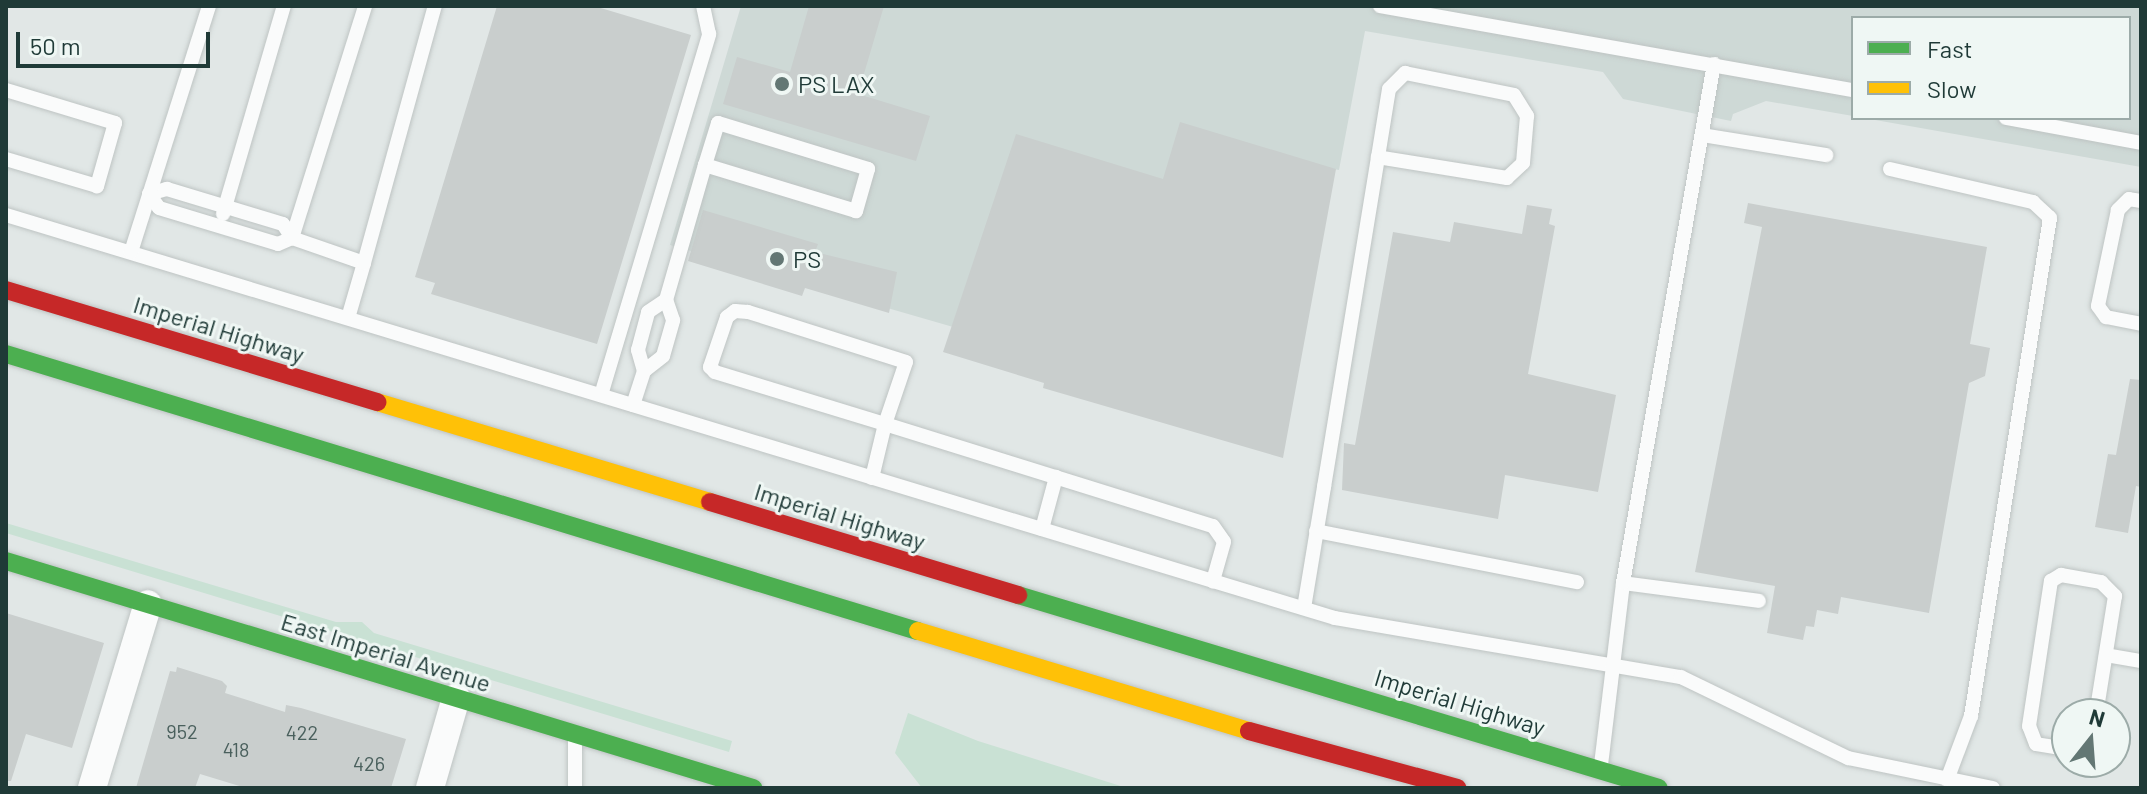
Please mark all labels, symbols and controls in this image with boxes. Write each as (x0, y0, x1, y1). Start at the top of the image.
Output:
scale bar (20, 16, 214, 66)
legend (1851, 16, 2131, 120)
text: 50 m (30, 31, 81, 60)
text: Fast (1927, 34, 1972, 63)
place label: PS LAX (798, 70, 874, 98)
text: Slow (1927, 74, 1976, 103)
marker: PS LAX (773, 75, 791, 93)
place label: PS (793, 245, 821, 273)
marker: PS (768, 250, 786, 268)
street label: Imperial Highway (130, 289, 308, 369)
street label: Imperial Highway (751, 476, 929, 556)
street label: East Imperial Avenue (278, 606, 494, 698)
street label: Imperial Highway (1371, 662, 1549, 742)
north arrow (2051, 698, 2131, 778)
text: N (2087, 702, 2108, 732)
house number: 952 (166, 719, 198, 743)
house number: 422 (286, 720, 318, 744)
house number: 418 (223, 737, 249, 761)
house number: 426 (353, 751, 385, 775)

